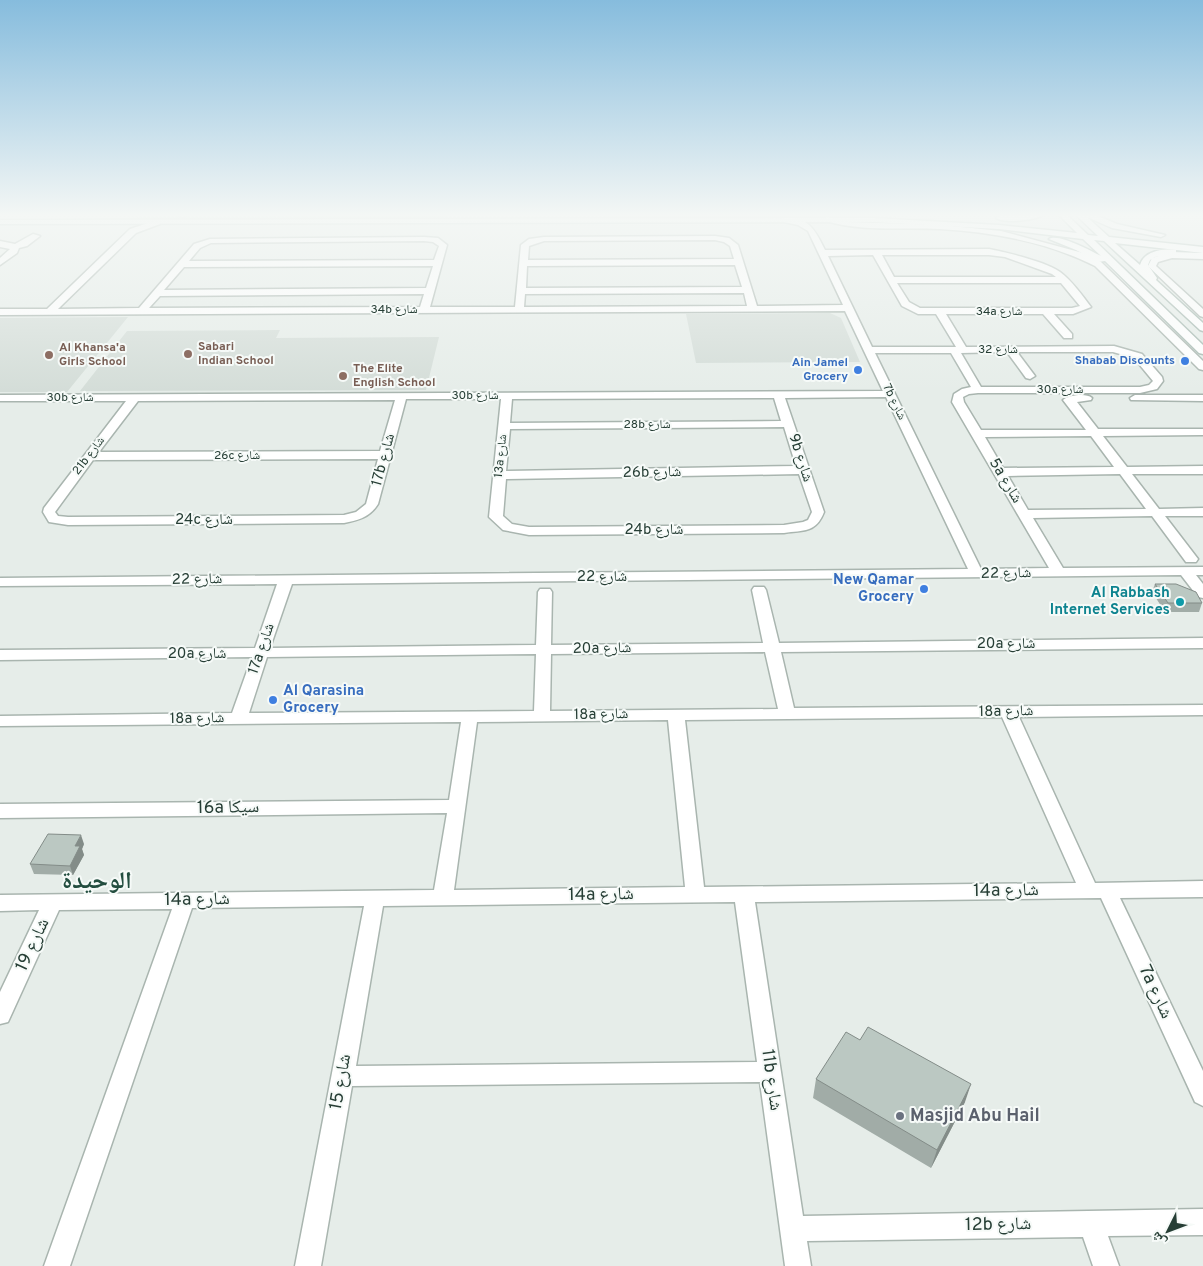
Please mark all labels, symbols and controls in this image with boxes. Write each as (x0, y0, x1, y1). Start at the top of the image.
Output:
street label: 34b شارع (370, 302, 418, 318)
street label: 34a شارع (976, 304, 1022, 320)
place label: Sabari Indian School (198, 339, 274, 369)
place label: Al Khansa'a Girls School (59, 340, 126, 370)
street label: شارع 32 (978, 342, 1018, 358)
marker: Sabari Indian School (182, 348, 194, 360)
marker: Al Khansa'a Girls School (43, 349, 55, 361)
place label: Shabab Discounts (1075, 353, 1175, 369)
place label: Ain Jamel Grocery (792, 355, 848, 385)
marker: Shabab Discounts (1179, 355, 1191, 367)
place label: The Elite English School (353, 361, 435, 391)
marker: Ain Jamel Grocery (852, 364, 864, 376)
marker: The Elite English School (337, 370, 349, 382)
street label: 7b شارع (878, 381, 910, 423)
street label: 30a شارع (1037, 382, 1083, 398)
street label: 30b شارع (451, 388, 499, 404)
street label: 30b شارع (46, 390, 94, 406)
street label: 28b شارع (623, 417, 671, 433)
street label: 17b شارع (368, 431, 400, 488)
street label: 9b شارع (783, 432, 817, 485)
street label: 21b شارع (69, 433, 109, 478)
street label: 13a شارع (491, 433, 511, 479)
street label: 26c شارع (214, 448, 260, 464)
street label: 5a شارع (984, 455, 1026, 507)
street label: 26b شارع (623, 463, 682, 483)
street label: 24c شارع (175, 511, 233, 530)
street label: 24b شارع (625, 521, 684, 540)
street label: شارع 22 (981, 564, 1031, 584)
street label: شارع 22 (577, 568, 627, 587)
street label: شارع 22 (172, 570, 222, 590)
place label: New Qamar Grocery (833, 571, 915, 607)
marker: New Qamar Grocery (918, 583, 930, 595)
place label: Al Rabbash Internet Services (1050, 584, 1170, 620)
marker: Al Rabbash Internet Services (1174, 596, 1186, 608)
street label: 17a شارع (244, 621, 280, 677)
street label: 20a شارع (977, 635, 1036, 654)
street label: 20a شارع (572, 639, 632, 659)
street label: 20a شارع (168, 645, 227, 664)
place label: Al Qarasina Grocery (283, 682, 364, 718)
marker: Al Qarasina Grocery (267, 694, 279, 706)
street label: 18a شارع (978, 702, 1034, 722)
street label: 18a شارع (573, 705, 629, 725)
street label: 18a شارع (169, 709, 225, 729)
street label: 16a سيكا (197, 796, 259, 820)
district label: الوحيدة (62, 867, 132, 897)
street label: 14a شارع (973, 879, 1039, 903)
street label: 14a شارع (568, 883, 634, 907)
street label: 14a شارع (164, 888, 230, 912)
street label: شارع 19 (11, 915, 55, 975)
street label: 7a شارع (1133, 961, 1177, 1023)
street label: 11b شارع (755, 1048, 787, 1112)
street label: شارع 15 (325, 1052, 357, 1112)
place label: Masjid Abu Hail (910, 1105, 1040, 1128)
marker: Masjid Abu Hail (894, 1110, 906, 1122)
north arrow (1143, 1206, 1193, 1256)
street label: 12b شارع (965, 1213, 1031, 1237)
text: ش (1148, 1227, 1171, 1250)

